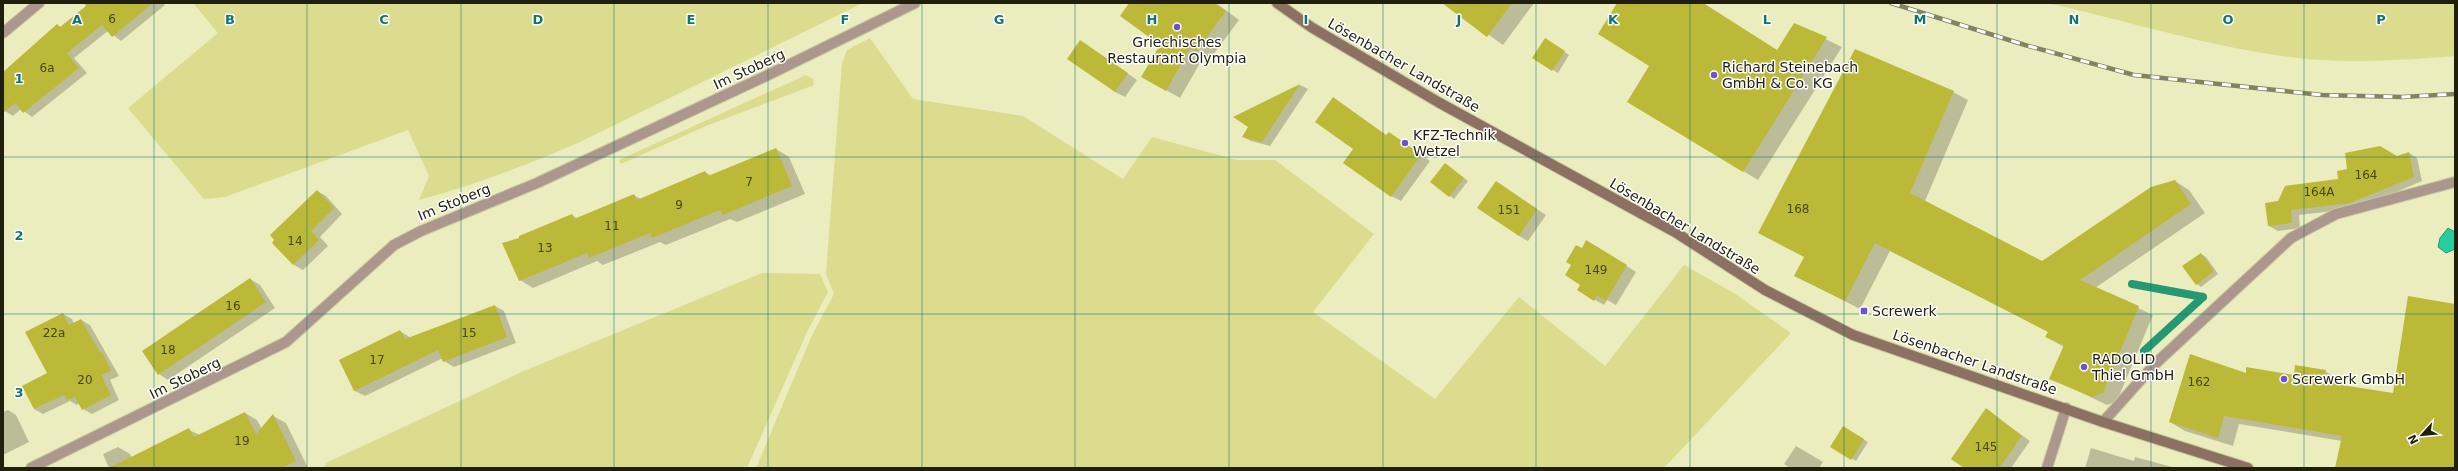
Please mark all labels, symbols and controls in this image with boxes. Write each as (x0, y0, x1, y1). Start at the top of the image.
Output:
text: A (72, 12, 82, 27)
house number: 6 (108, 12, 116, 26)
text: B (225, 12, 235, 27)
text: C (379, 12, 389, 27)
text: D (533, 12, 544, 27)
text: E (687, 12, 695, 27)
text: F (841, 12, 849, 27)
text: G (994, 12, 1004, 27)
text: H (1147, 12, 1157, 27)
text: I (1304, 12, 1308, 27)
text: J (1456, 12, 1461, 27)
text: K (1608, 12, 1619, 27)
text: L (1763, 12, 1771, 27)
text: M (1914, 12, 1926, 27)
text: N (2069, 12, 2079, 27)
text: O (2222, 12, 2234, 27)
text: P (2376, 12, 2386, 27)
street label: Lösenbacher Landstraße (1325, 15, 1483, 115)
marker: Griechisches Restaurant Olympia (1172, 22, 1182, 32)
place label: Griechisches Restaurant Olympia (1107, 34, 1247, 66)
street label: Im Stoberg (711, 45, 787, 93)
place label: Richard Steinebach GmbH & Co. KG (1722, 59, 1858, 91)
house number: 6a (40, 61, 55, 75)
marker: Richard Steinebach GmbH & Co. KG (1709, 70, 1719, 80)
text: 1 (14, 71, 24, 86)
place label: KFZ-Technik Wetzel (1413, 127, 1496, 159)
marker: KFZ-Technik Wetzel (1400, 138, 1410, 148)
house number: 164 (2355, 168, 2377, 182)
house number: 7 (745, 175, 753, 189)
street label: Lösenbacher Landstraße (1607, 175, 1763, 277)
street label: Im Stoberg (415, 180, 493, 224)
house number: 164A (2303, 185, 2335, 199)
house number: 9 (675, 198, 683, 212)
house number: 168 (1787, 202, 1809, 216)
house number: 151 (1498, 203, 1520, 217)
house number: 11 (604, 219, 620, 233)
text: 2 (14, 228, 24, 243)
house number: 14 (287, 234, 303, 248)
house number: 13 (537, 241, 553, 255)
house number: 149 (1585, 263, 1607, 277)
house number: 16 (225, 299, 241, 313)
place label: Screwerk (1872, 303, 1937, 319)
marker: Screwerk (1859, 306, 1869, 316)
house number: 22a (43, 326, 65, 340)
house number: 15 (461, 326, 477, 340)
street label: Lösenbacher Landstraße (1891, 326, 2059, 398)
house number: 18 (160, 343, 176, 357)
place label: RADOLID Thiel GmbH (2091, 351, 2174, 383)
house number: 17 (369, 353, 385, 367)
street label: Im Stoberg (147, 354, 223, 402)
marker: RADOLID Thiel GmbH (2079, 362, 2089, 372)
place label: Screwerk GmbH (2292, 371, 2405, 387)
house number: 20 (77, 373, 93, 387)
marker: Screwerk GmbH (2279, 374, 2289, 384)
house number: 162 (2188, 375, 2210, 389)
text: 3 (14, 385, 24, 400)
north arrow (2402, 415, 2442, 455)
text: N (2406, 432, 2421, 446)
house number: 19 (234, 434, 250, 448)
house number: 145 (1975, 440, 1997, 454)

